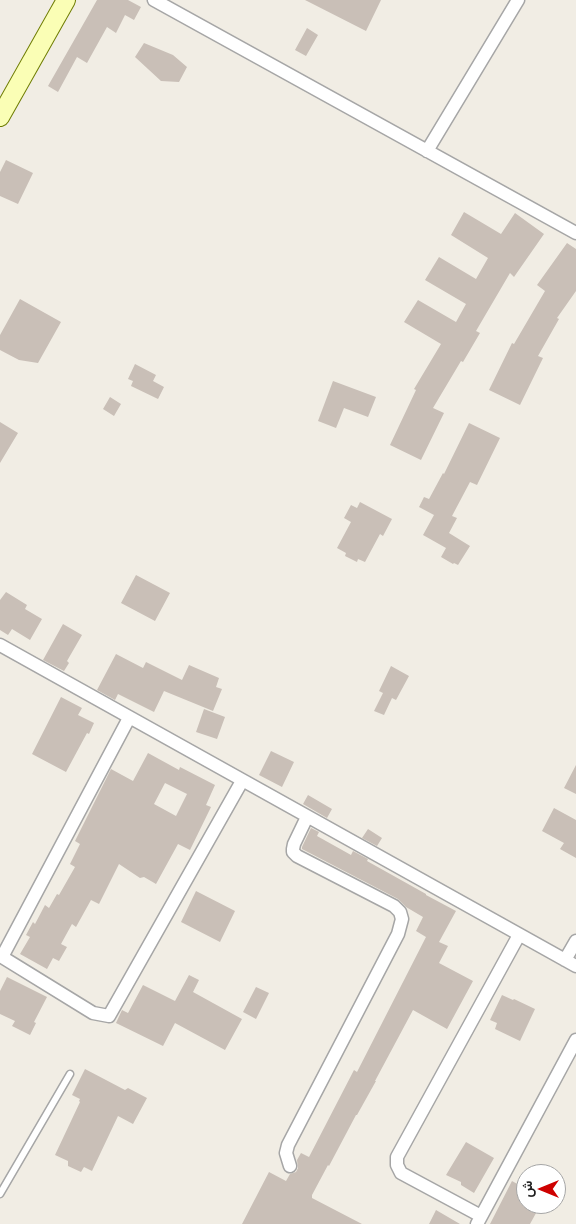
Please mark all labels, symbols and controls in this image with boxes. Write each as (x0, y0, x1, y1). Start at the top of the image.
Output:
north arrow (516, 1164, 566, 1214)
text: ش (519, 1181, 535, 1197)

